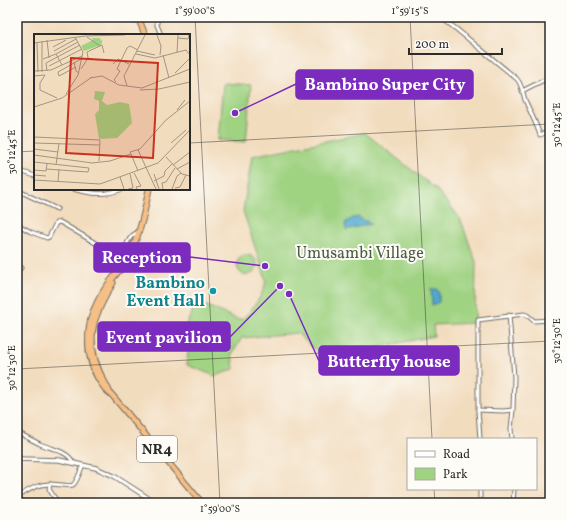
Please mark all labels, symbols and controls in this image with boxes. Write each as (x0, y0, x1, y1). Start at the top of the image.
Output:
text: 1°59'00"S (175, 4, 215, 18)
text: 1°59'15"S (392, 4, 428, 18)
scale bar (409, 30, 502, 56)
inset map (34, 34, 190, 190)
text: 200 m (415, 37, 449, 53)
callout: Bambino Super City (296, 70, 473, 99)
text: Bambino Super City (305, 74, 466, 97)
text: 30°12'45"E (550, 103, 564, 147)
text: 30°12'45"E (5, 130, 19, 174)
callout: Reception (94, 243, 190, 272)
park label: Umusambi Village (296, 243, 424, 265)
text: Reception (102, 247, 182, 270)
place label: Bambino Event Hall (126, 273, 206, 313)
marker: Bambino Event Hall (208, 286, 218, 296)
text: 30°12'30"E (550, 318, 564, 364)
callout: Event pavilion (98, 322, 230, 351)
text: Event pavilion (106, 327, 222, 350)
text: 30°12'30"E (5, 345, 19, 391)
callout: Butterfly house (319, 346, 459, 375)
text: Butterfly house (327, 351, 451, 374)
road number: NR4 (137, 436, 177, 462)
legend (407, 438, 537, 490)
text: Road (443, 447, 470, 463)
text: Park (443, 467, 468, 483)
text: 1°59'00"S (200, 502, 240, 516)

